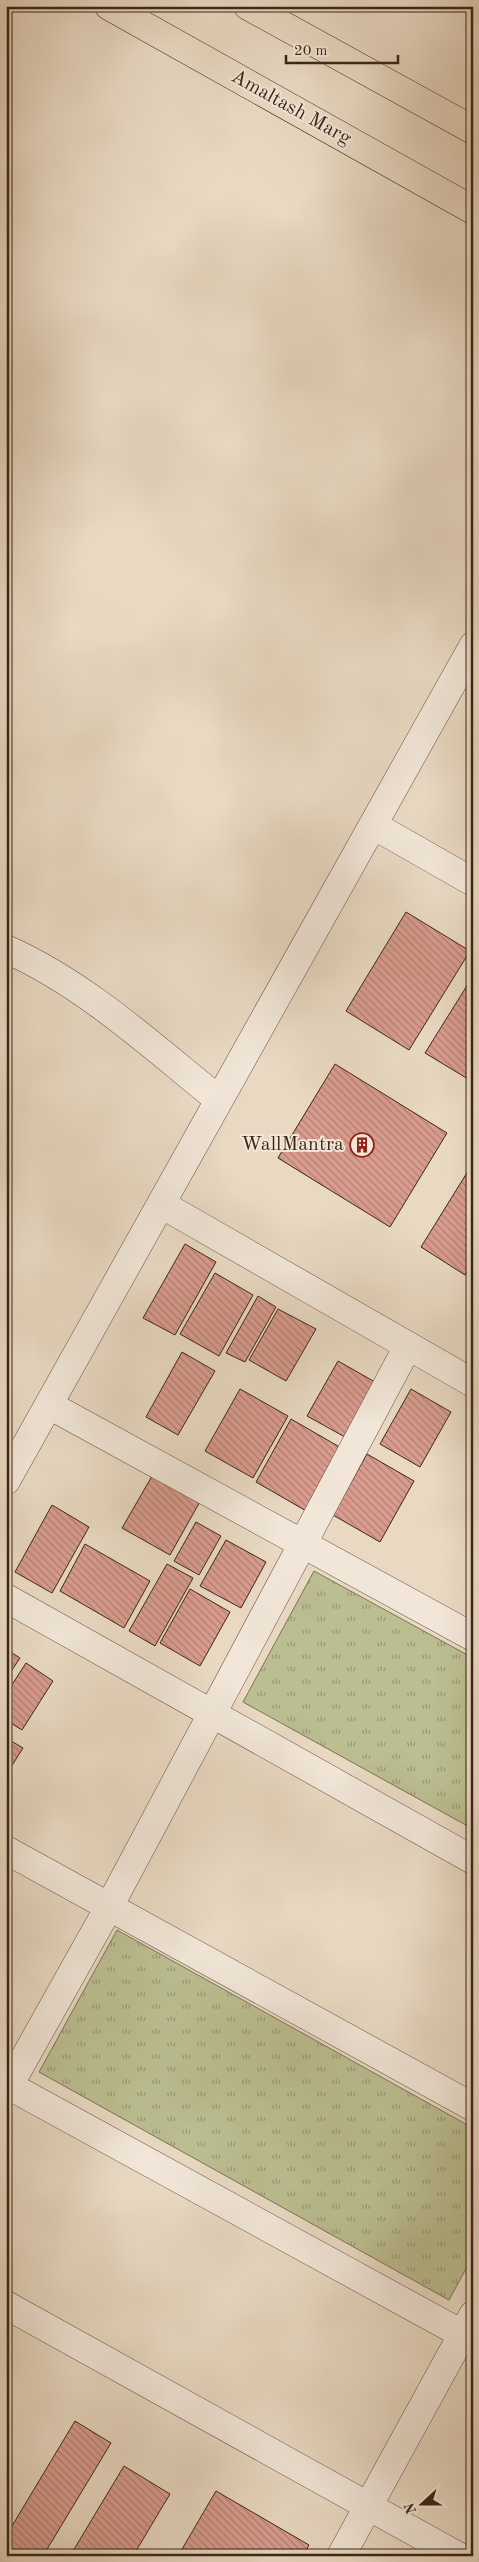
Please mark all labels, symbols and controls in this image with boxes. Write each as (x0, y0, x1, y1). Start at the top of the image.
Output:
scale bar (286, 32, 399, 64)
text: 20 m (294, 44, 328, 59)
street label: Amaltash Marg (227, 67, 355, 149)
building icon: WallMantra (349, 1132, 375, 1158)
place label: WallMantra (241, 1135, 344, 1155)
north arrow (396, 2480, 446, 2530)
text: N (402, 2501, 419, 2516)

